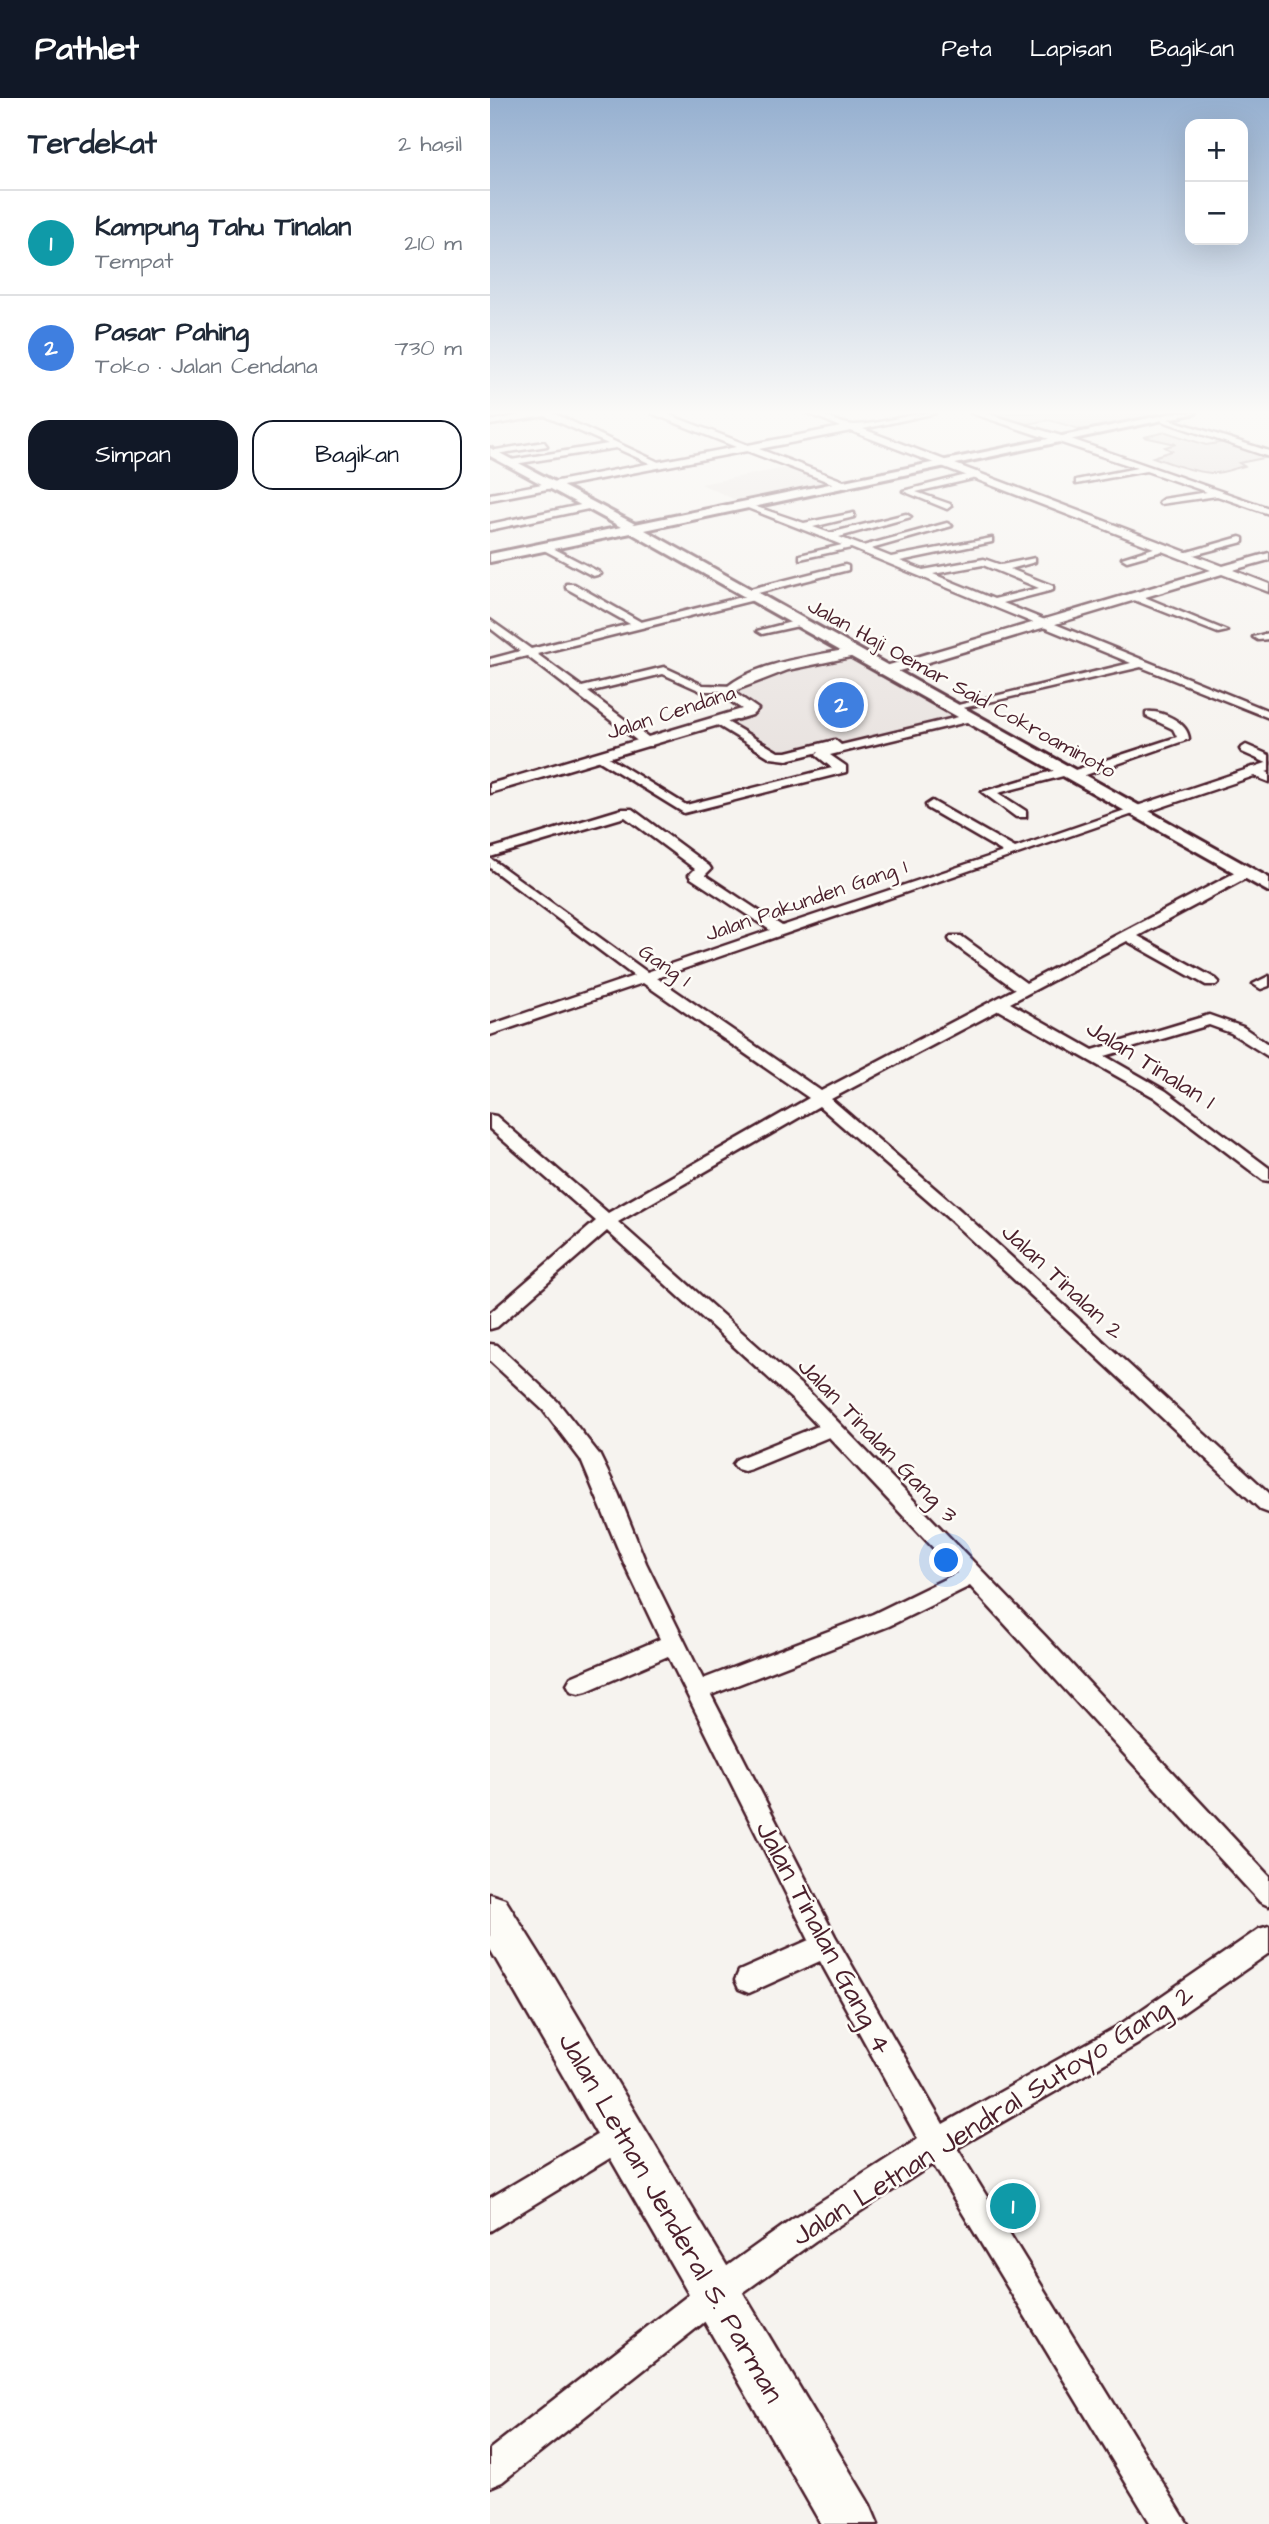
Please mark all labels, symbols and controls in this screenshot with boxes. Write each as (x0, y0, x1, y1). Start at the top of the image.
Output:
text: Pathlet (35, 26, 139, 72)
text: Peta (941, 32, 992, 66)
text: Lapisan (1030, 32, 1112, 66)
text: Bagikan (1150, 32, 1234, 66)
map controls (1185, 119, 1248, 245)
button: + (1185, 119, 1248, 182)
text: Terdekat (28, 123, 157, 165)
text: 2 hasil (398, 128, 462, 160)
button: − (1185, 182, 1248, 245)
text: Kampung Tahu Tinalan (95, 209, 351, 245)
text: 1 (50, 227, 52, 259)
text: 210 m (404, 227, 462, 259)
text: Tempat (95, 245, 173, 277)
text: Pasar Pahing (95, 314, 249, 350)
text: 2 (44, 332, 58, 364)
text: 730 m (395, 332, 462, 364)
text: Toko · Jalan Cendana (95, 350, 318, 382)
button: Simpan (28, 420, 238, 490)
button: Bagikan (252, 420, 462, 490)
street label: Jalan Haji Oemar Said Cokroaminoto (802, 591, 1121, 786)
street label: Jalan Cendana (603, 678, 740, 747)
pin: 2 (818, 679, 864, 731)
street label: Jalan Pakunden Gang 1 (701, 852, 912, 951)
street label: Gang 1 (632, 937, 697, 996)
street label: Jalan Tinalan 1 (1080, 1012, 1221, 1118)
street label: Jalan Tinalan 2 (993, 1216, 1131, 1348)
street label: Jalan Tinalan Gang 3 (789, 1351, 965, 1532)
your location (929, 1543, 963, 1577)
street label: Jalan Tinalan Gang 4 (745, 1814, 902, 2062)
street label: Jalan Letnan Jendral Sutoyo Gang 2 (785, 1975, 1202, 2257)
street label: Jalan Letnan Jenderal S. Parman (548, 2025, 793, 2410)
pin: 1 (990, 2180, 1036, 2232)

